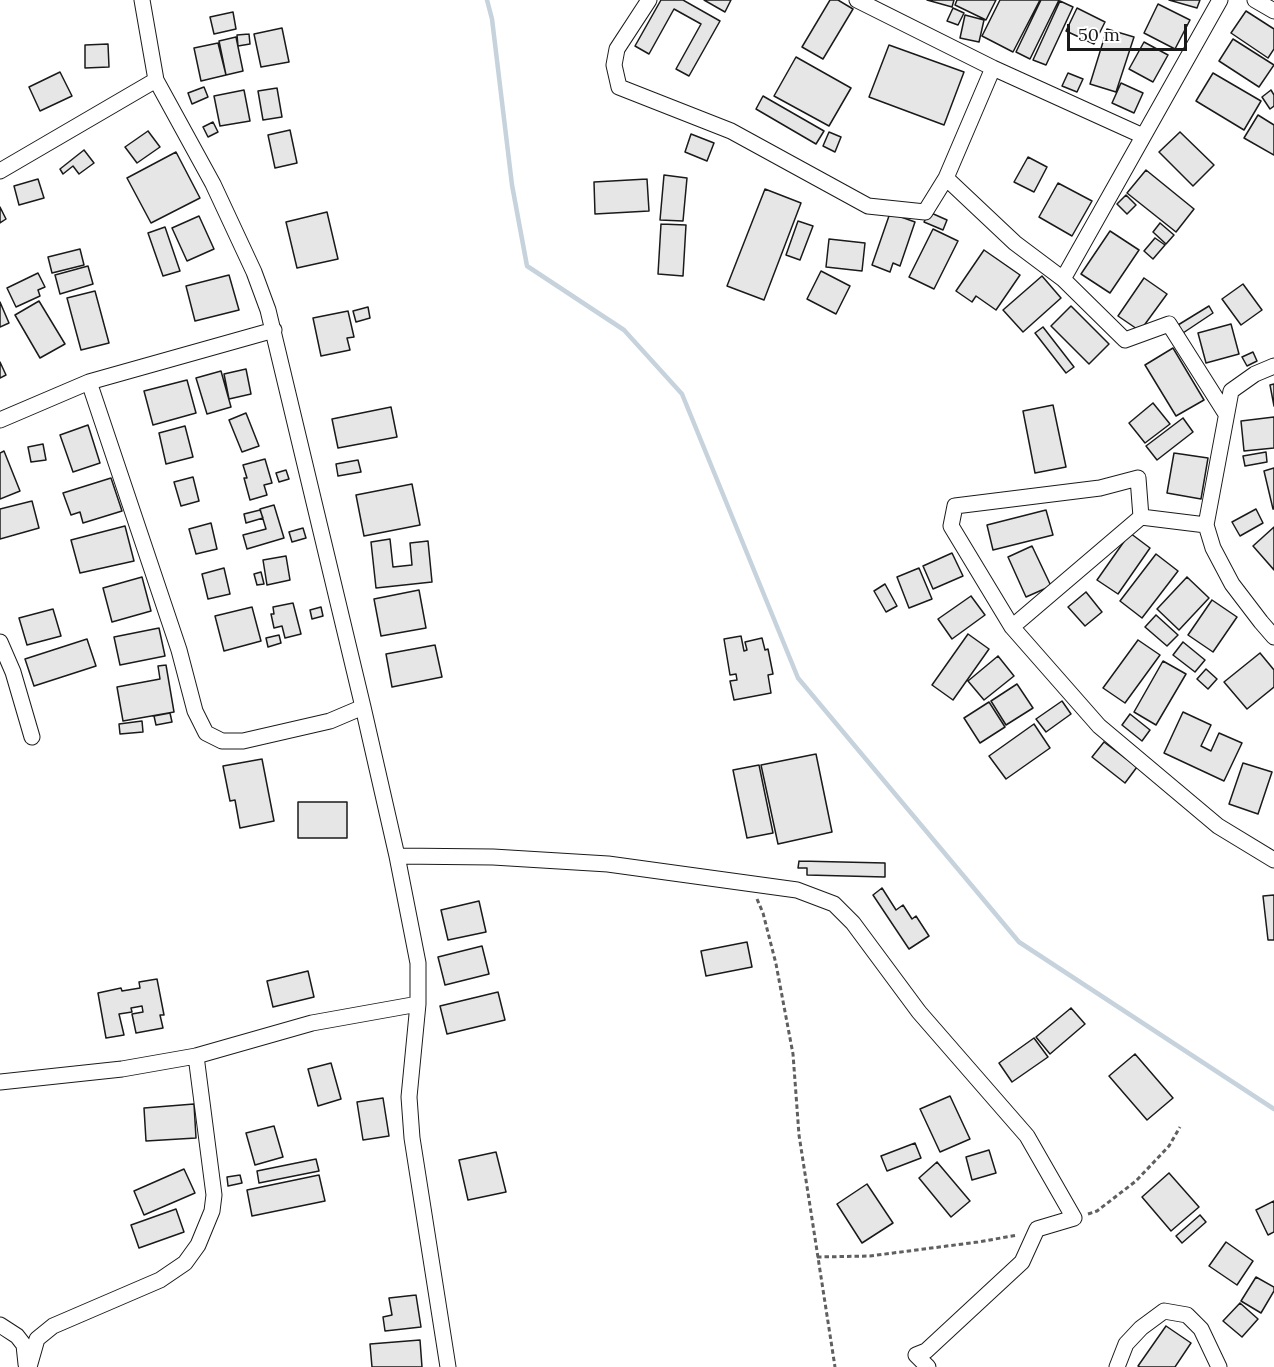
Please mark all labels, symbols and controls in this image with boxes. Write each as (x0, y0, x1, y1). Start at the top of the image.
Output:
scale bar (1070, 12, 1190, 50)
text: 50 m (1078, 23, 1120, 46)

